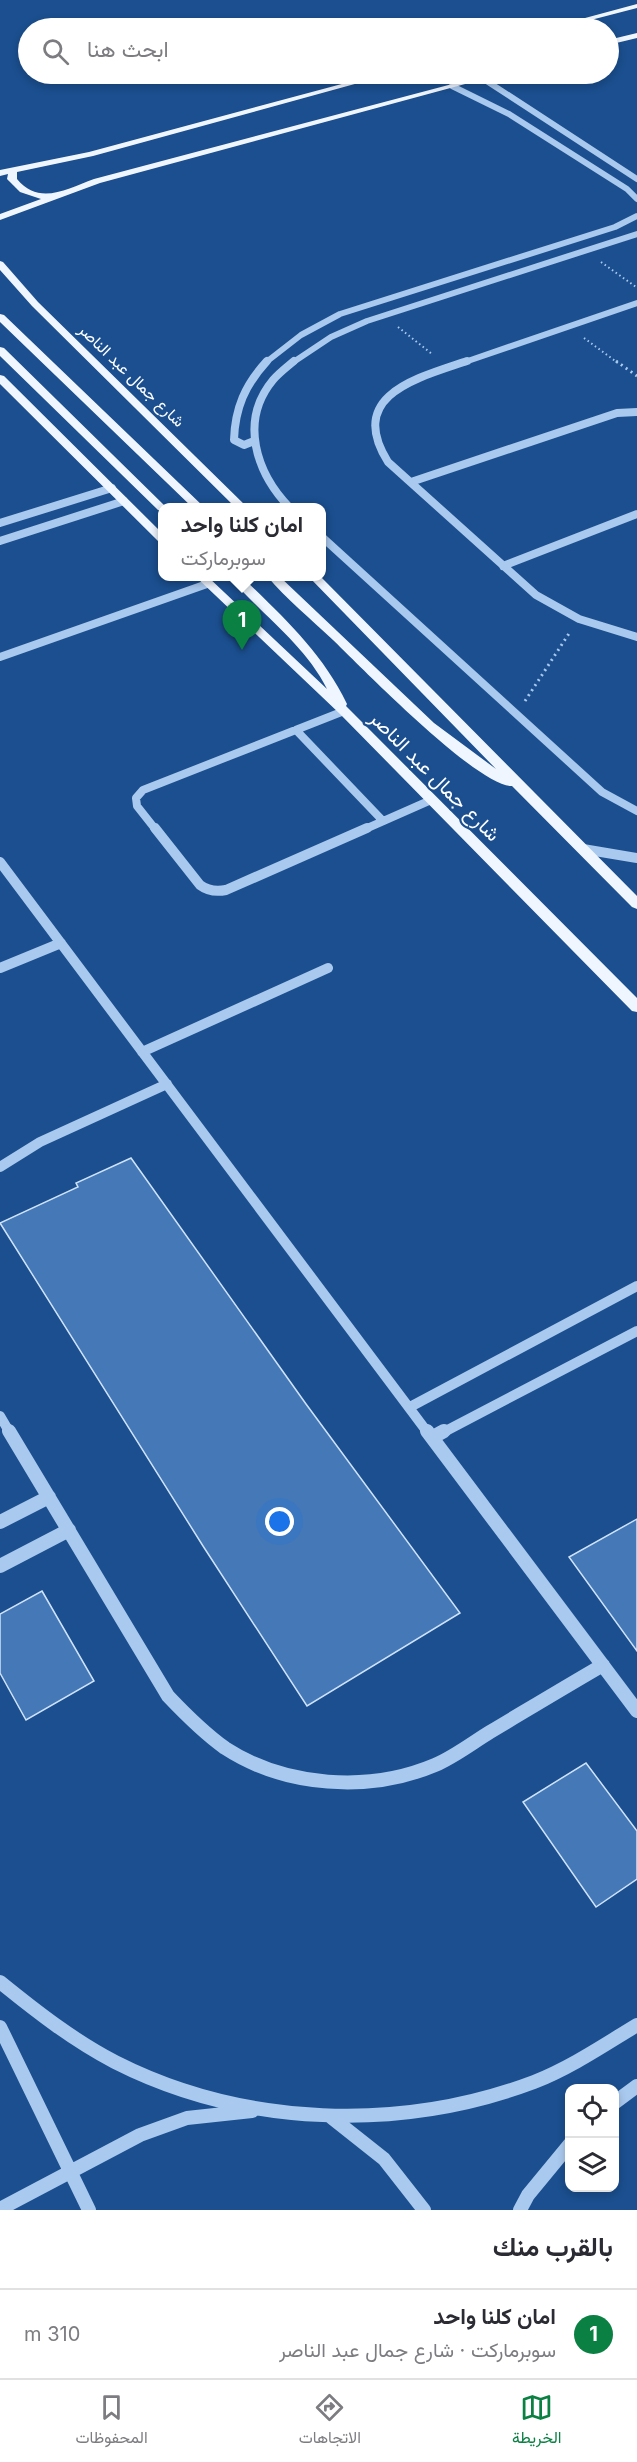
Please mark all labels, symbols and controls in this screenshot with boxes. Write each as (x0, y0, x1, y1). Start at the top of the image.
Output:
search box (18, 18, 619, 84)
icon: search (39, 35, 72, 68)
text: ابحث هنا (87, 36, 169, 62)
street label: شارع جمال عبد الناصر (73, 319, 189, 432)
popup (158, 503, 326, 581)
text: امان كلنا واحد (181, 511, 303, 537)
text: سوبرماركت (181, 546, 266, 570)
pin: 1 (222, 600, 262, 650)
street label: شارع جمال عبد الناصر (363, 705, 505, 848)
your location (265, 1507, 294, 1536)
map controls (565, 2084, 619, 2192)
button: locate (565, 2084, 619, 2138)
button: layers (565, 2138, 619, 2192)
text: بالقرب منك (493, 2231, 613, 2262)
text: امان كلنا واحد (433, 2303, 556, 2329)
text: 310 m (24, 2322, 80, 2346)
text: 1 (589, 2322, 598, 2346)
text: سوبرماركت · شارع جمال عبد الناصر (279, 2338, 556, 2362)
tab: المحفوظات (76, 2391, 148, 2452)
tab: الاتجاهات (299, 2391, 361, 2452)
tab: الخريطة (512, 2391, 561, 2452)

